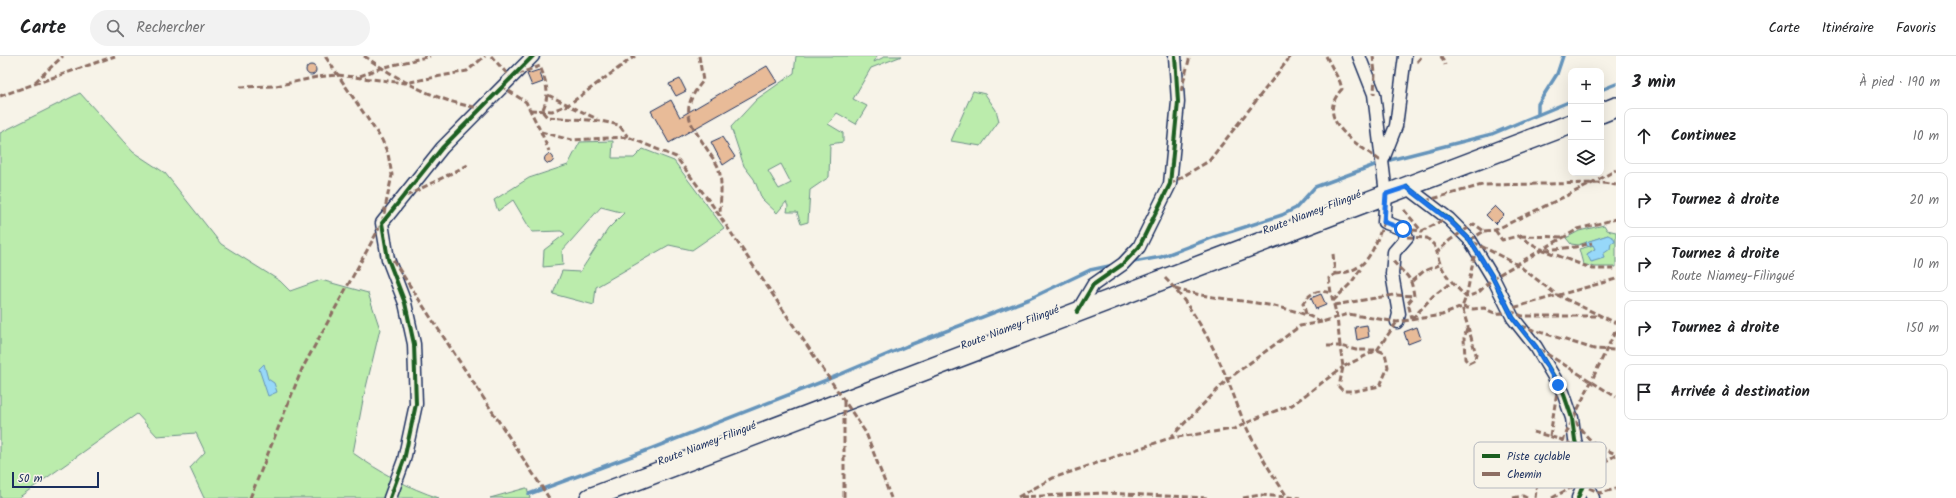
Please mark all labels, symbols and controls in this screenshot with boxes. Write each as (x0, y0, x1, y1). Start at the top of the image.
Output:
search box (90, 10, 370, 46)
text: Carte (20, 13, 66, 43)
text: Rechercher (136, 16, 205, 40)
icon: search (104, 17, 126, 39)
text: Carte (1768, 17, 1800, 39)
text: Itinéraire (1822, 17, 1874, 39)
text: Favoris (1896, 17, 1936, 39)
map controls (1568, 68, 1604, 176)
button: + (1568, 68, 1604, 104)
text: 3 min (1632, 69, 1676, 96)
text: À pied · 190 m (1859, 72, 1940, 93)
button: − (1568, 104, 1604, 140)
text: Continuez (1671, 124, 1736, 148)
icon: ahead (1633, 125, 1655, 147)
text: 10 m (1913, 126, 1939, 147)
button: layers (1568, 140, 1604, 176)
street label: Route Niamey-Filingué (1260, 185, 1365, 240)
text: Tournez à droite (1671, 188, 1779, 212)
icon: right (1633, 189, 1655, 211)
text: 20 m (1909, 190, 1939, 211)
route start (1394, 220, 1412, 238)
text: Tournez à droite (1671, 242, 1779, 266)
icon: right (1633, 253, 1655, 275)
text: 10 m (1913, 254, 1939, 275)
text: Route Niamey-Filingué (1671, 266, 1794, 287)
street label: Route Niamey-Filingué (958, 300, 1063, 355)
text: Tournez à droite (1671, 316, 1779, 340)
icon: right (1633, 317, 1655, 339)
text: 150 m (1906, 318, 1939, 339)
route end (1549, 376, 1567, 394)
text: Arrivée à destination (1671, 380, 1810, 404)
icon: arrive (1633, 381, 1655, 403)
street label: Route Niamey-Filingué (655, 416, 760, 471)
legend (1474, 442, 1606, 488)
text: Piste cyclable (1507, 448, 1570, 466)
text: Chemin (1507, 466, 1542, 484)
scale bar (12, 470, 99, 489)
text: 50 m (18, 470, 43, 488)

